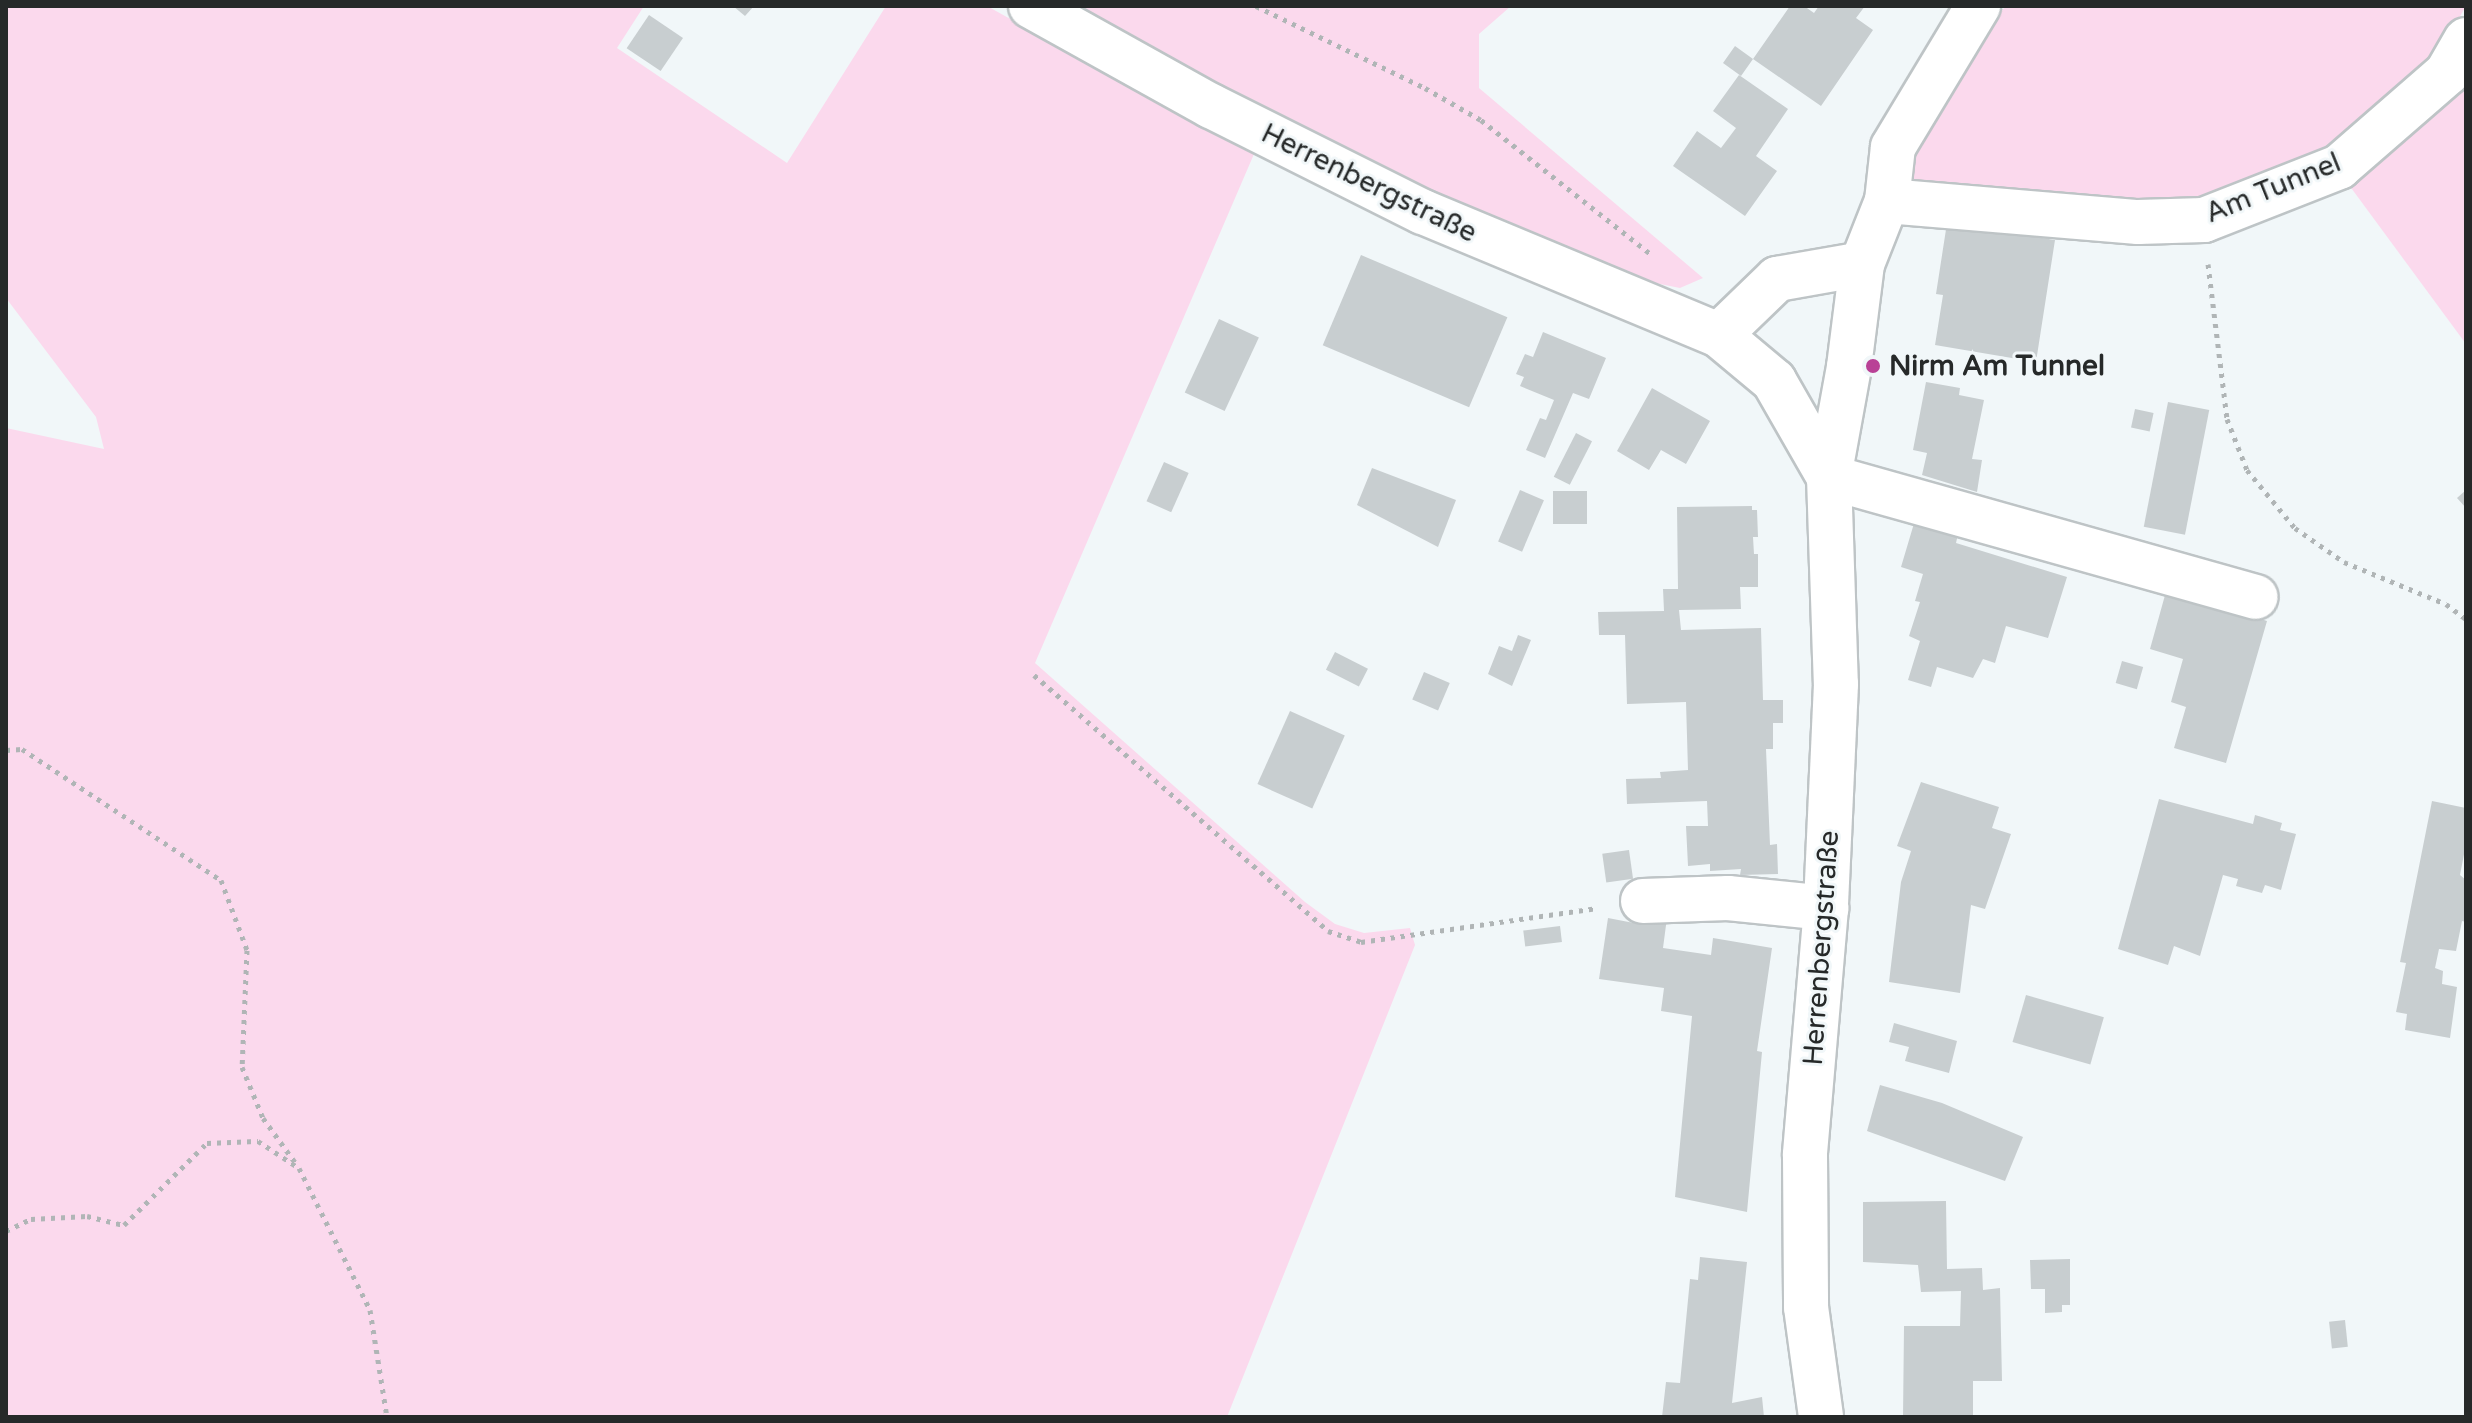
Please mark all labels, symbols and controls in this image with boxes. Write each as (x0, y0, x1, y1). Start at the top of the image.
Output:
street label: Herrenbergstraße (1256, 116, 1482, 250)
street label: Am Tunnel (2200, 146, 2346, 230)
place label: Nirm Am Tunnel (1889, 349, 2105, 383)
marker: Nirm Am Tunnel (1864, 357, 1882, 375)
street label: Herrenbergstraße (1796, 829, 1846, 1067)

